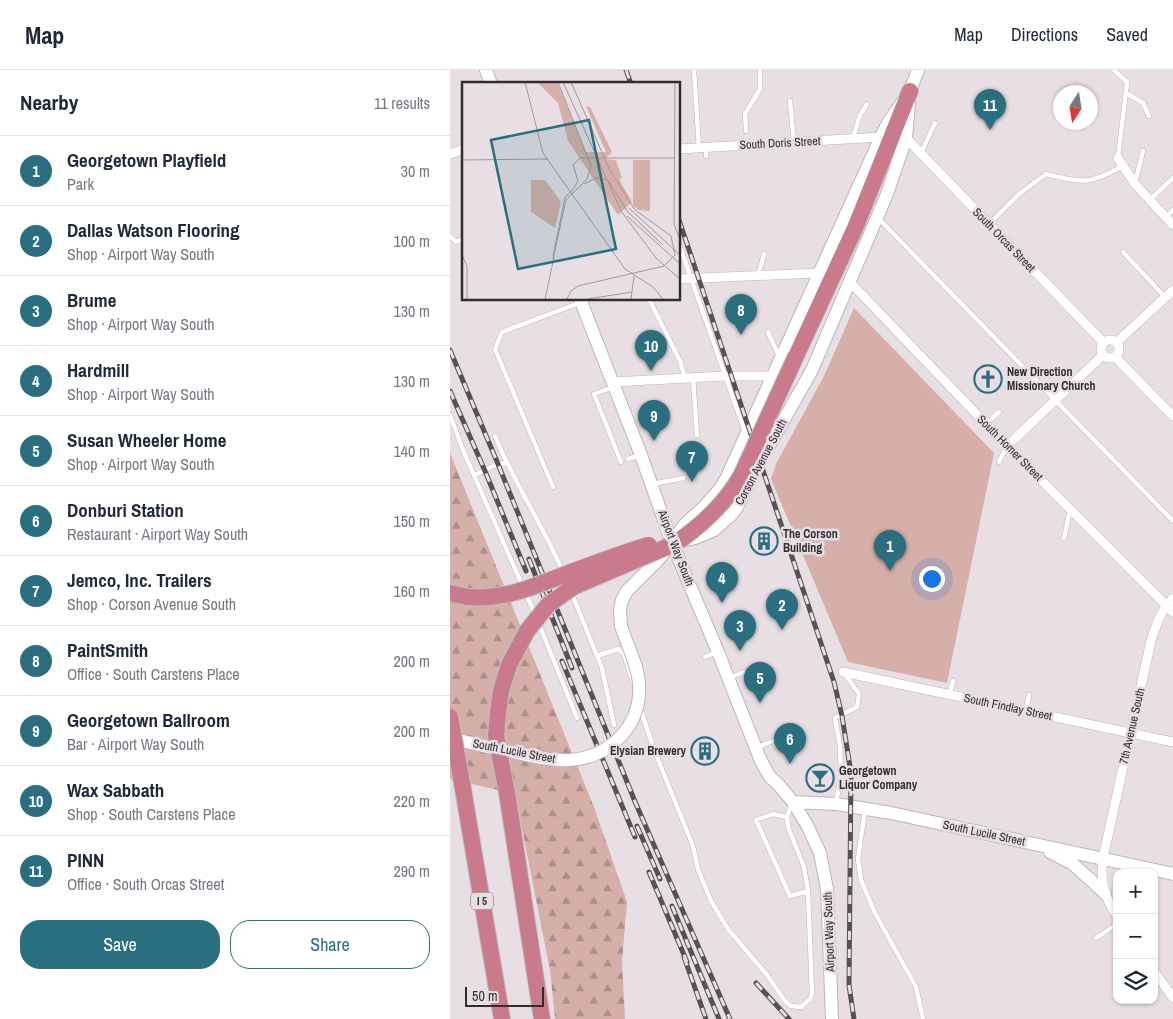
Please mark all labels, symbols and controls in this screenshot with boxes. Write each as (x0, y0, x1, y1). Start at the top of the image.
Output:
text: Map (25, 19, 64, 51)
text: Map (954, 22, 983, 47)
text: Directions (1011, 22, 1078, 47)
text: Saved (1106, 22, 1148, 47)
inset map (462, 82, 680, 300)
north arrow (1053, 85, 1098, 130)
text: Nearby (20, 88, 78, 117)
pin: 11 (974, 89, 1006, 130)
text: 11 results (374, 92, 430, 114)
street label: South Doris Street (739, 133, 821, 153)
text: Georgetown Playfield (67, 147, 226, 173)
text: 1 (32, 160, 40, 182)
text: 30 m (401, 160, 430, 182)
text: Park (67, 173, 94, 195)
street label: South Orcas Street (969, 204, 1039, 276)
text: Dallas Watson Flooring (67, 217, 240, 243)
text: 2 (32, 230, 40, 252)
text: 100 m (394, 230, 430, 252)
text: Shop · Airport Way South (67, 243, 215, 265)
text: Brume (67, 287, 116, 313)
pin: 8 (725, 294, 757, 335)
text: 3 (32, 300, 40, 322)
text: 130 m (394, 300, 430, 322)
text: Shop · Airport Way South (67, 313, 215, 335)
pin: 10 (635, 330, 667, 371)
text: Hardmill (67, 357, 129, 383)
church icon: New Direction Missionary Church (973, 364, 1003, 394)
place label: New Direction Missionary Church (1007, 364, 1096, 394)
text: 4 (32, 370, 40, 392)
text: 130 m (394, 370, 430, 392)
text: Shop · Airport Way South (67, 383, 215, 405)
pin: 9 (638, 400, 670, 441)
street label: South Homer Street (974, 412, 1047, 485)
street label: Corson Avenue South (732, 416, 790, 508)
text: Susan Wheeler Home (67, 427, 226, 453)
text: 5 (32, 440, 40, 462)
text: 140 m (394, 440, 430, 462)
pin: 7 (676, 441, 708, 482)
text: Shop · Airport Way South (67, 453, 215, 475)
text: Donburi Station (67, 497, 184, 523)
street label: Airport Way South (654, 507, 698, 588)
text: 6 (32, 510, 40, 532)
text: 150 m (394, 510, 430, 532)
text: Restaurant · Airport Way South (67, 523, 248, 545)
building icon: The Corson Building (749, 526, 779, 556)
place label: The Corson Building (783, 526, 838, 556)
pin: 1 (874, 530, 906, 571)
pin: 4 (706, 562, 738, 603)
your location (919, 566, 945, 592)
text: Jemco, Inc. Trailers (67, 567, 212, 593)
text: 7 (32, 580, 40, 602)
text: 160 m (394, 580, 430, 602)
pin: 2 (766, 589, 798, 630)
text: Shop · Corson Avenue South (67, 593, 236, 615)
pin: 3 (724, 610, 756, 651)
text: PaintSmith (67, 637, 148, 663)
text: 8 (32, 650, 40, 672)
text: 200 m (394, 650, 430, 672)
pin: 5 (744, 662, 776, 703)
text: Office · South Carstens Place (67, 663, 240, 685)
street label: 7th Avenue South (1115, 686, 1149, 766)
street label: South Findlay Street (962, 690, 1054, 724)
text: Georgetown Ballroom (67, 707, 230, 733)
text: 9 (32, 720, 40, 742)
text: 200 m (394, 720, 430, 742)
pin: 6 (774, 723, 806, 764)
text: Bar · Airport Way South (67, 733, 204, 755)
street label: South Lucile Street (471, 735, 557, 767)
building icon: Elysian Brewery (690, 736, 720, 766)
place label: Elysian Brewery (610, 743, 687, 759)
bar icon: Georgetown Liquor Company (805, 763, 835, 793)
place label: Georgetown Liquor Company (839, 763, 918, 793)
text: Wax Sabbath (67, 777, 164, 803)
text: 10 (29, 790, 43, 812)
text: 220 m (394, 790, 430, 812)
text: Shop · South Carstens Place (67, 803, 235, 825)
street label: South Lucile Street (941, 816, 1027, 850)
text: PINN (67, 847, 104, 873)
text: 11 (29, 860, 43, 882)
text: 290 m (394, 860, 430, 882)
map controls (1113, 869, 1158, 1004)
button: + (1113, 869, 1158, 914)
text: Office · South Orcas Street (67, 873, 224, 895)
road number: I 5 (471, 892, 493, 909)
street label: Airport Way South (820, 892, 838, 973)
button: − (1113, 914, 1158, 959)
button: Save (20, 920, 220, 969)
button: Share (230, 920, 430, 969)
button: layers (1113, 959, 1158, 1004)
scale bar (465, 984, 544, 1007)
text: 50 m (472, 987, 498, 1005)

